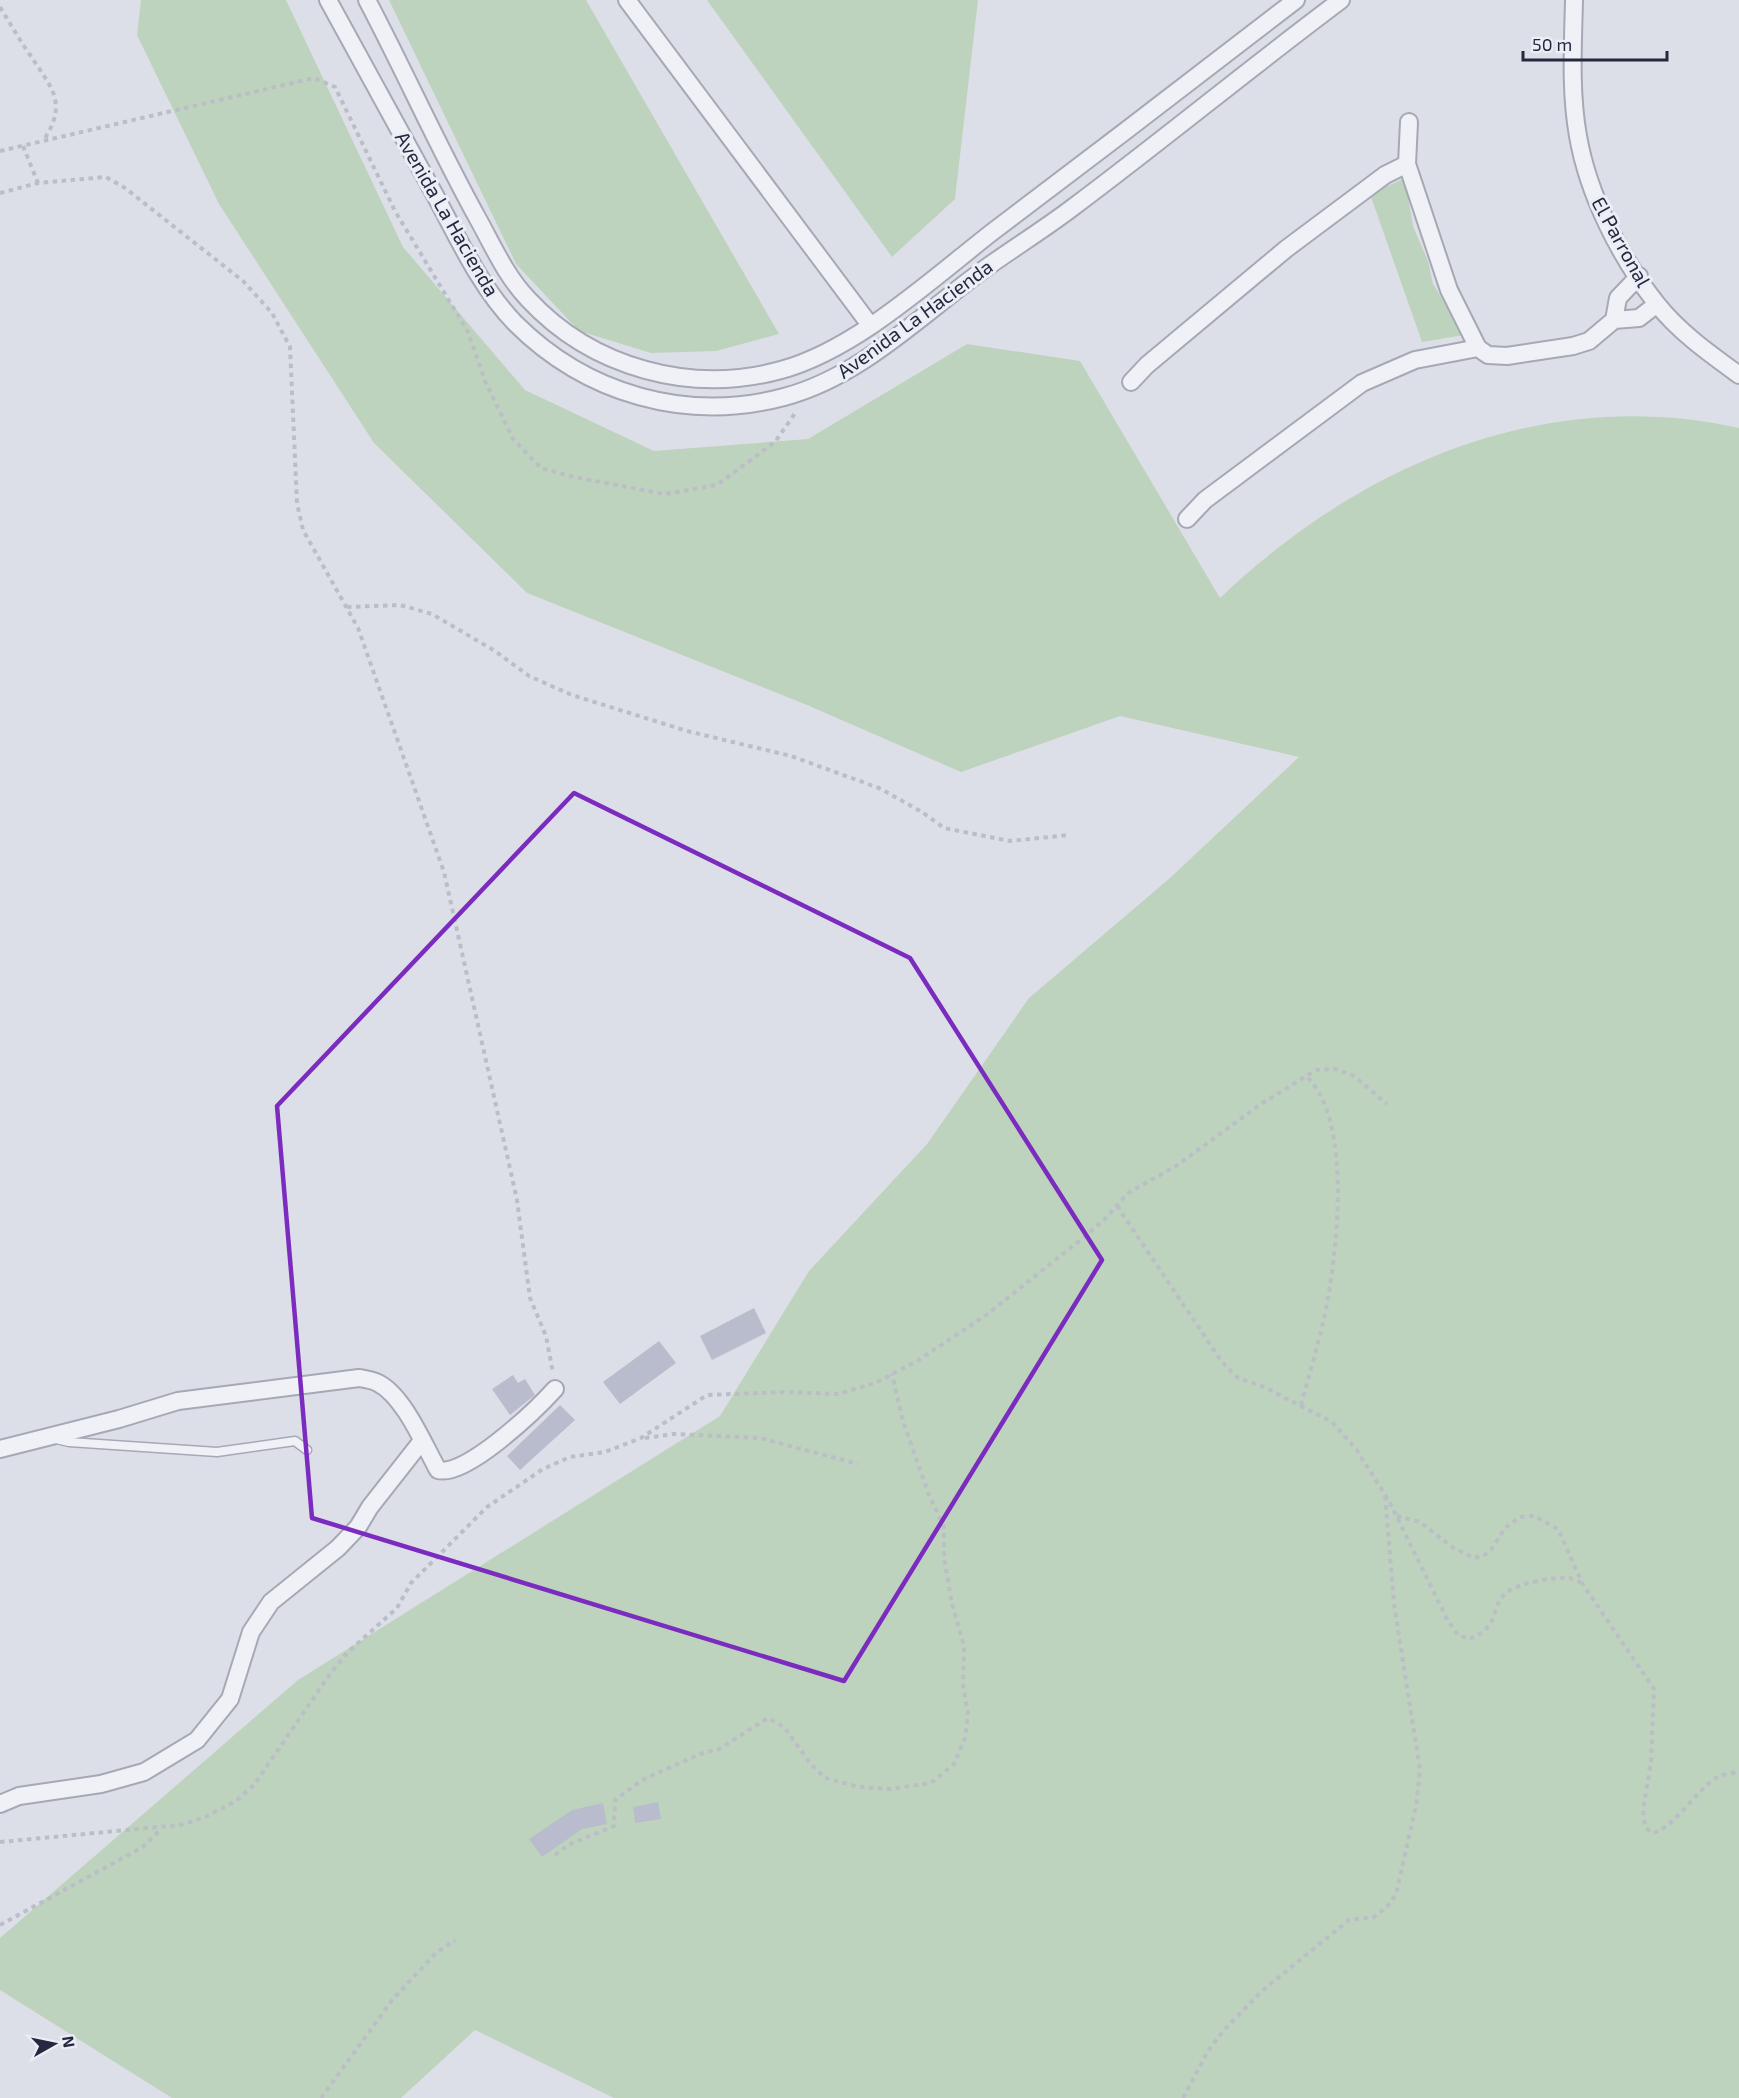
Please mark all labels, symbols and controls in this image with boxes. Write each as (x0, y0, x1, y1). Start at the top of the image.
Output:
scale bar (1523, 24, 1667, 62)
text: 50 m (1532, 33, 1572, 55)
street label: Avenida La Hacienda (391, 127, 505, 300)
street label: El Parronal (1587, 192, 1657, 291)
street label: Avenida La Hacienda (832, 254, 997, 383)
north arrow (24, 2014, 84, 2074)
text: N (59, 2034, 80, 2049)

